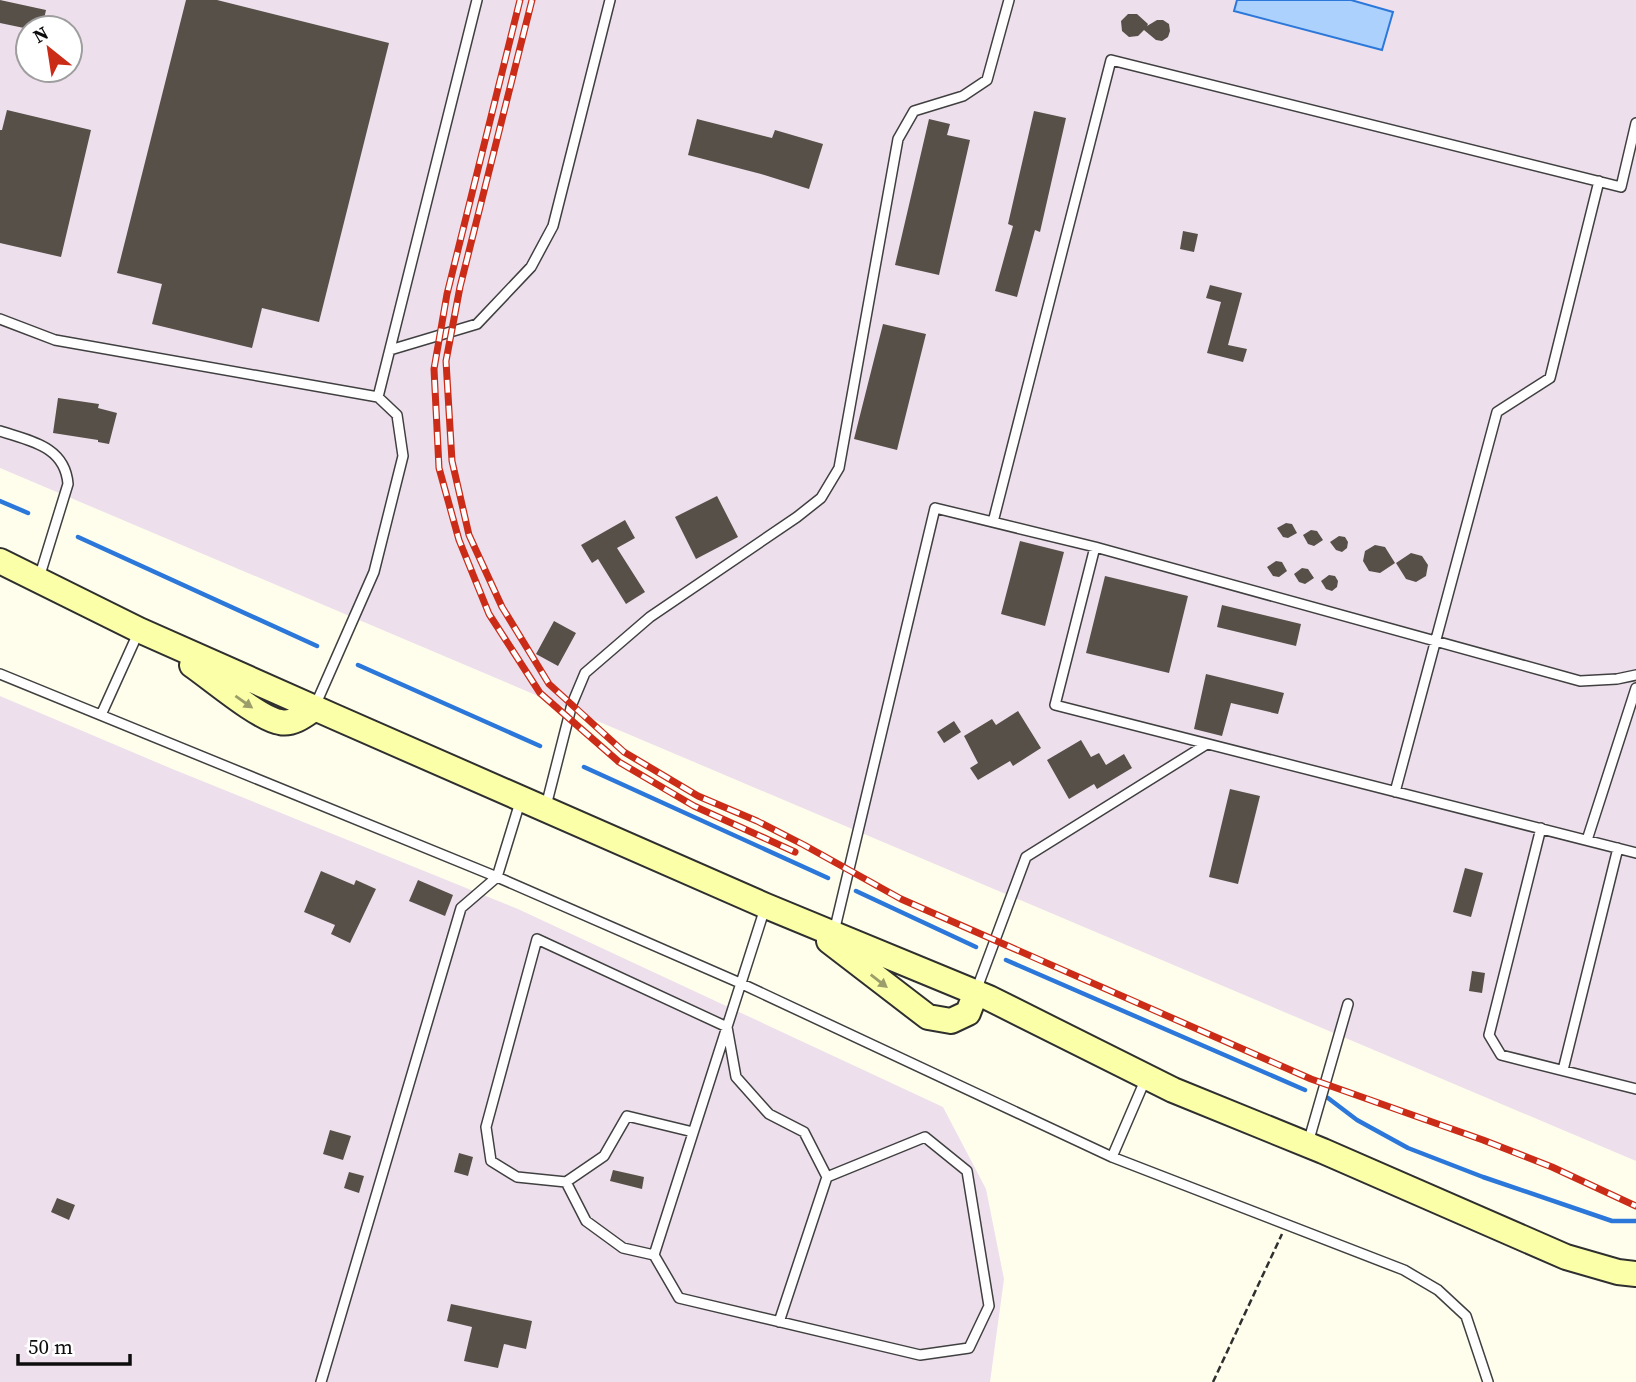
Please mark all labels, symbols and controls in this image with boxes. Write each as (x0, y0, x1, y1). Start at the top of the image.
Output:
north arrow (14, 14, 84, 84)
text: N (28, 19, 53, 49)
one-way arrow (235, 695, 253, 709)
one-way arrow (870, 973, 888, 988)
scale bar (18, 1322, 130, 1366)
text: 50 m (28, 1332, 73, 1361)

